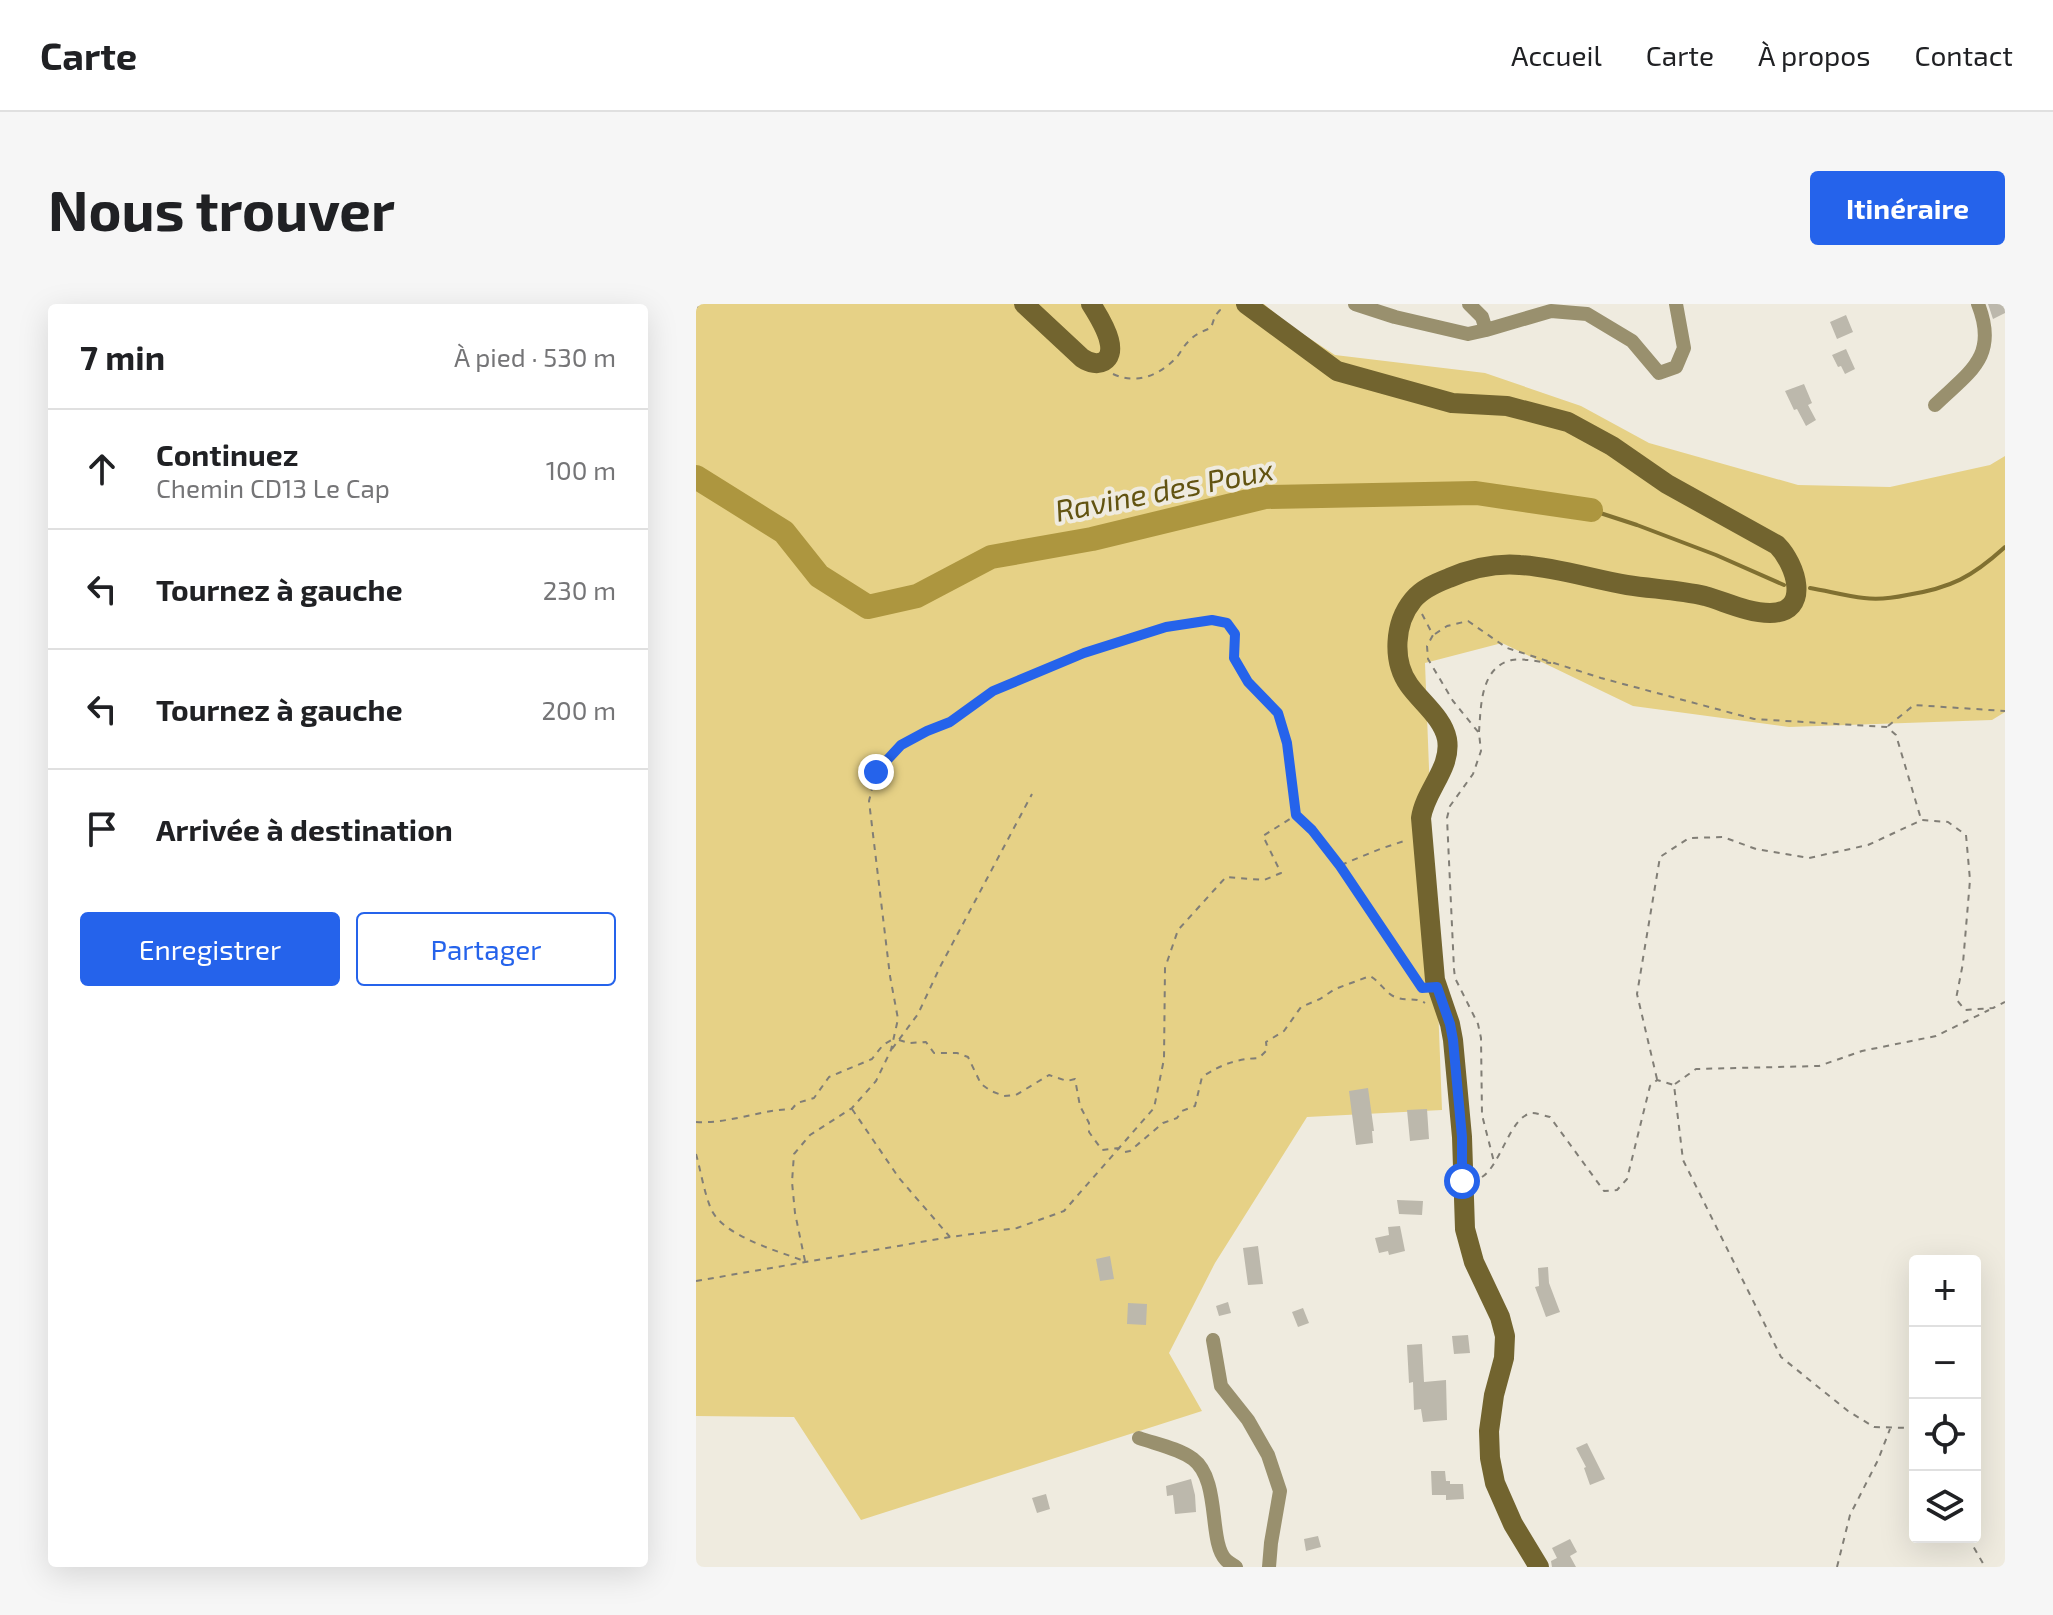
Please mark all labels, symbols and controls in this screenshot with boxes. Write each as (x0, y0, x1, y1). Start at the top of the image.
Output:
text: Carte (40, 32, 137, 78)
text: Accueil (1511, 38, 1602, 72)
text: Carte (1646, 38, 1714, 72)
text: À propos (1758, 38, 1870, 72)
text: Contact (1914, 38, 2013, 72)
button: Itinéraire (1810, 171, 2005, 245)
text: Nous trouver (48, 175, 395, 242)
text: 7 min (80, 336, 165, 377)
text: À pied · 530 m (454, 341, 616, 372)
text: Continuez (156, 436, 298, 472)
icon: ahead (80, 447, 124, 491)
water label: Ravine des Poux (1052, 450, 1276, 528)
text: 100 m (546, 454, 616, 485)
text: Chemin CD13 Le Cap (156, 472, 390, 503)
icon: left (80, 567, 124, 611)
text: Tournez à gauche (156, 571, 403, 607)
text: 230 m (543, 574, 616, 605)
icon: left (80, 687, 124, 731)
text: Tournez à gauche (156, 691, 403, 727)
text: 200 m (541, 694, 616, 725)
route end (858, 754, 894, 790)
icon: arrive (80, 807, 124, 851)
text: Arrivée à destination (156, 811, 453, 847)
button: Enregistrer (80, 912, 340, 986)
button: Partager (356, 912, 616, 986)
route start (1444, 1163, 1480, 1199)
map controls (1909, 1255, 1981, 1543)
button: + (1909, 1255, 1981, 1327)
button: − (1909, 1327, 1981, 1399)
button: locate (1909, 1399, 1981, 1471)
button: layers (1909, 1471, 1981, 1543)

